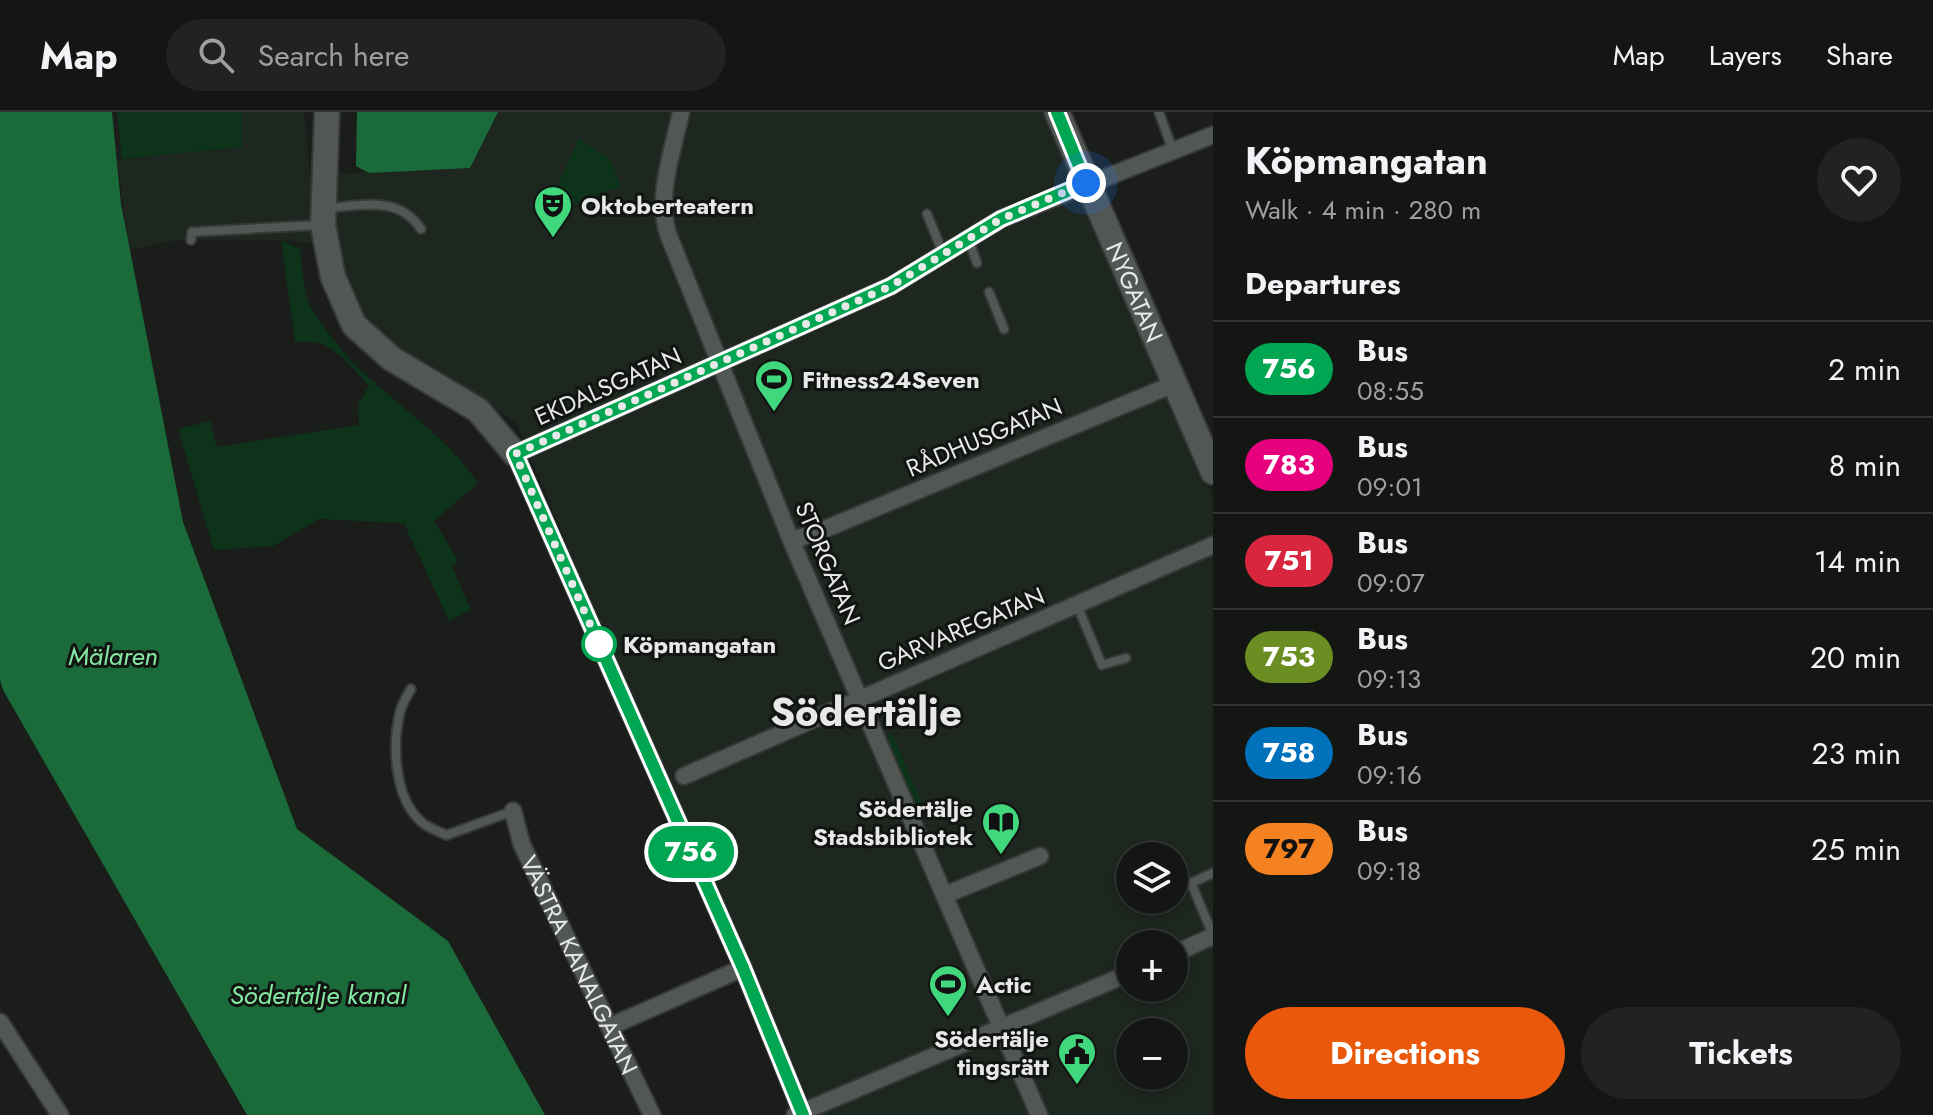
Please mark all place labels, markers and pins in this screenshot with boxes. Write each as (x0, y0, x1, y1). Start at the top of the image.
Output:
theatre icon: Oktoberteatern (532, 184, 574, 239)
place label: Oktoberteatern (581, 188, 754, 223)
sports icon: Fitness24Seven (753, 358, 795, 413)
place label: Fitness24Seven (802, 362, 980, 397)
marker: Köpmangatan (582, 627, 616, 661)
place label: Köpmangatan (623, 627, 776, 662)
place label: Södertälje Stadsbibliotek (813, 791, 973, 854)
library icon: Södertälje Stadsbibliotek (980, 801, 1022, 856)
sports icon: Actic (927, 963, 969, 1018)
place label: Actic (975, 967, 1032, 1002)
place label: Södertälje tingsrätt (934, 1021, 1049, 1084)
public building icon: Södertälje tingsrätt (1056, 1031, 1098, 1086)

